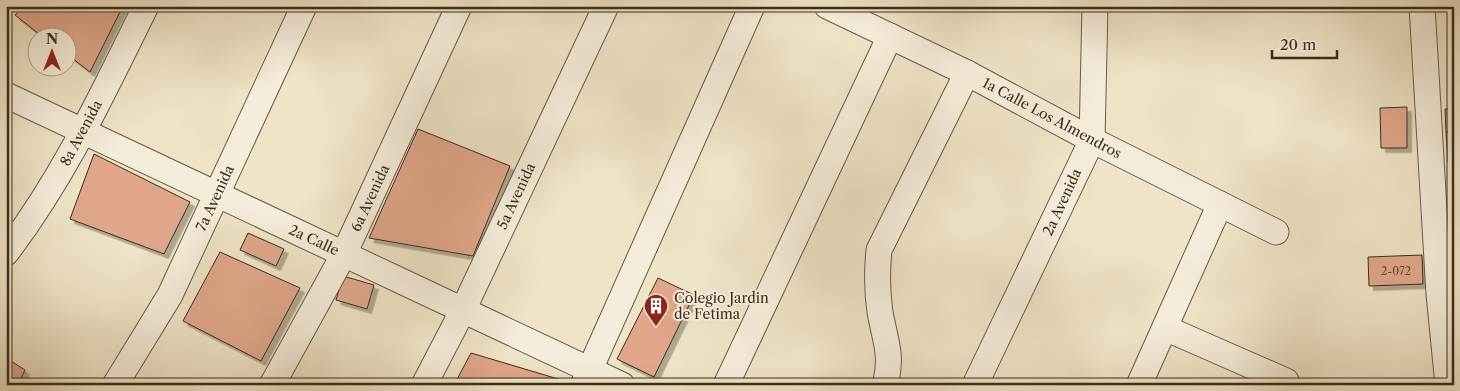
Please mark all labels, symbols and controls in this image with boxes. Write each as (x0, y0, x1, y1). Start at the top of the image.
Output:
north arrow (28, 28, 78, 78)
scale bar (1272, 28, 1338, 60)
text: N (46, 30, 58, 48)
text: 20 m (1280, 35, 1316, 54)
street label: 1a Calle Los Almendros (979, 74, 1125, 162)
street label: 8a Avenida (56, 96, 106, 169)
street label: 5a Avenida (493, 159, 540, 232)
street label: 6a Avenida (347, 161, 394, 234)
street label: 7a Avenida (192, 162, 238, 234)
street label: 2a Avenida (1039, 165, 1086, 238)
street label: 2a Calle (286, 221, 342, 259)
house number: 2-072 (1381, 264, 1411, 278)
place label: Colegio Jardin de Fetima (674, 289, 769, 323)
building icon: Colegio Jardin de Fetima (643, 293, 669, 327)

